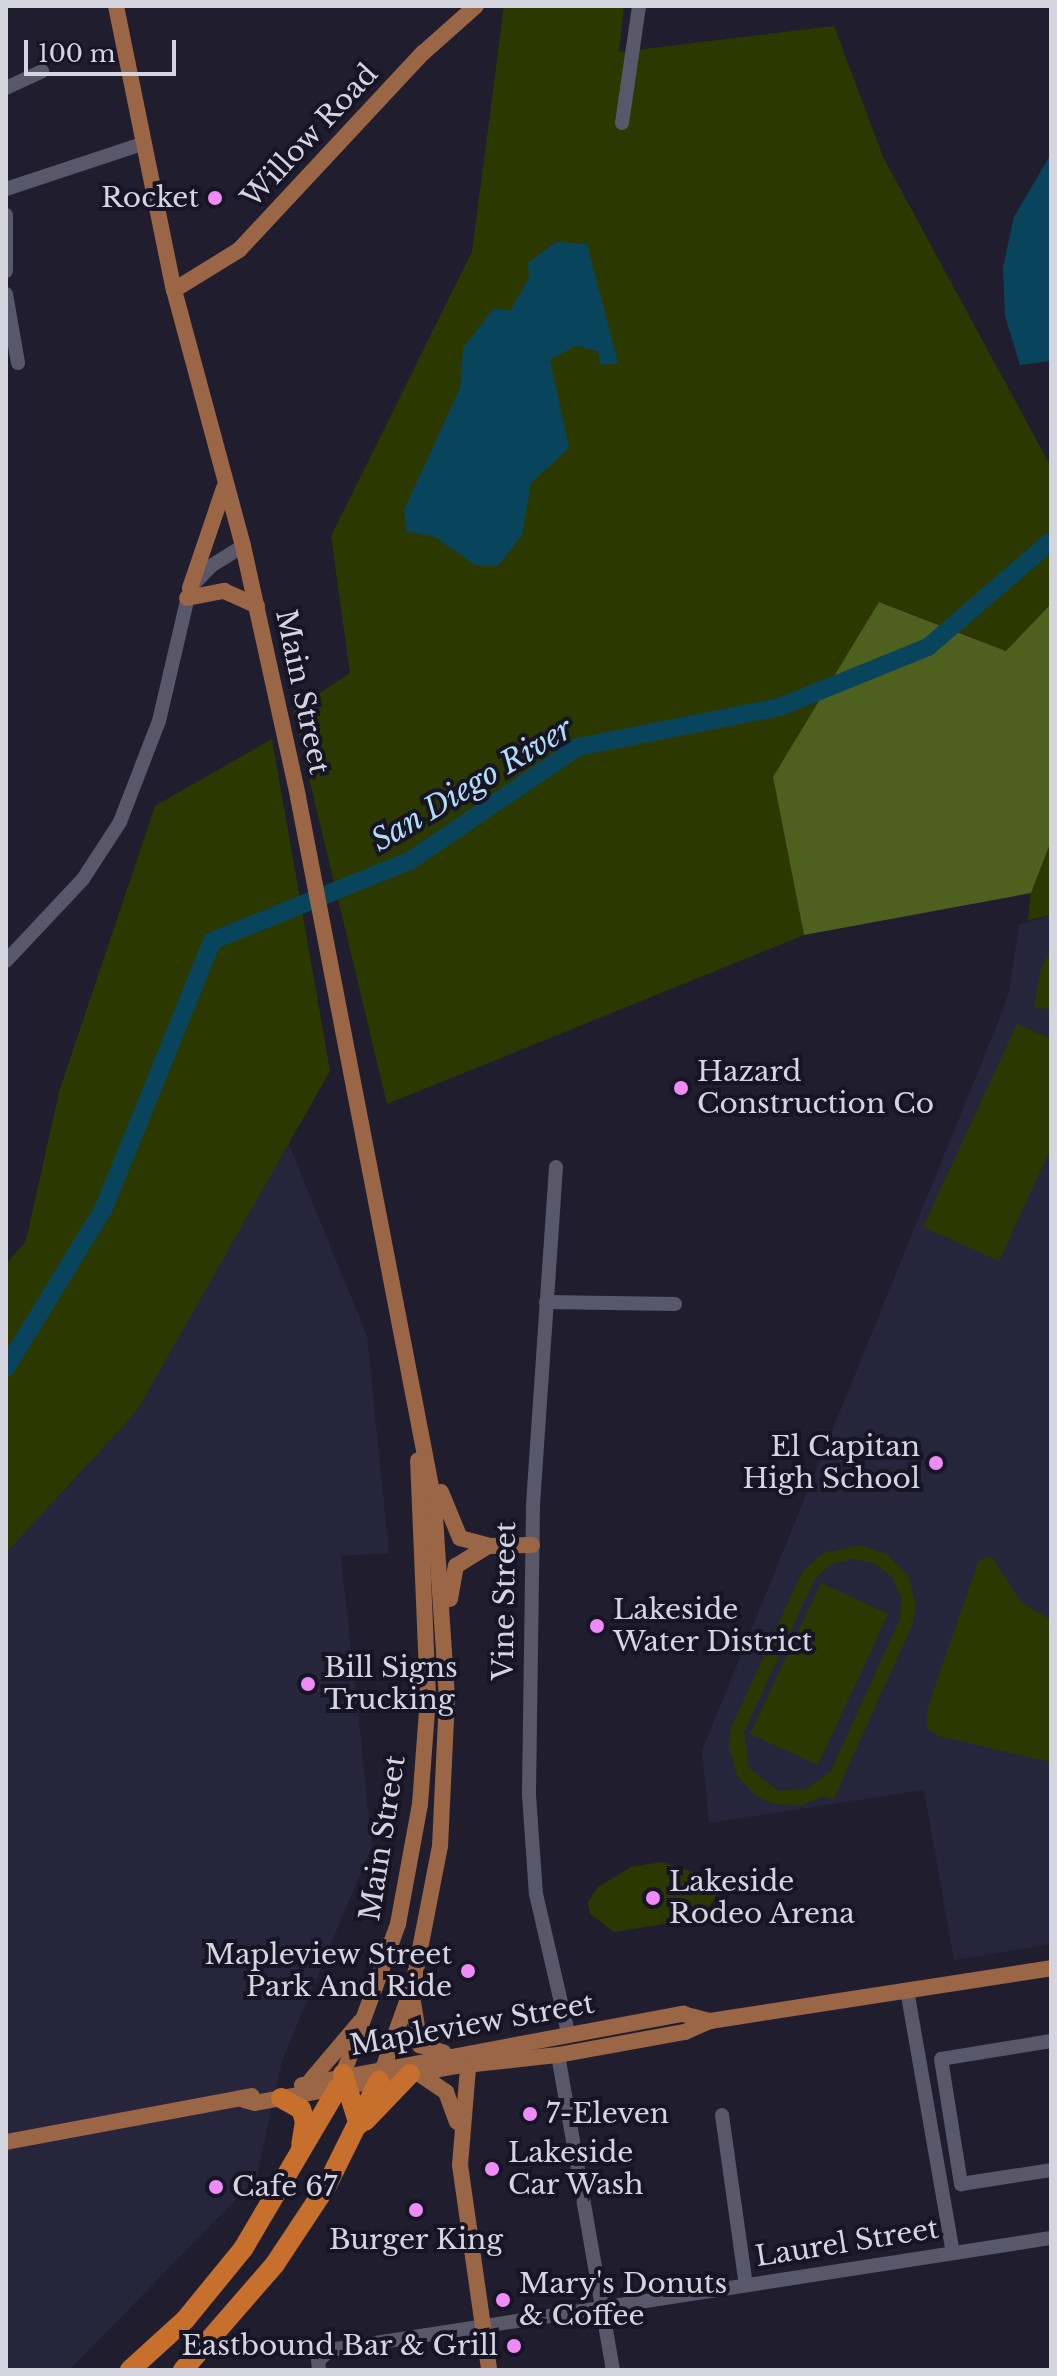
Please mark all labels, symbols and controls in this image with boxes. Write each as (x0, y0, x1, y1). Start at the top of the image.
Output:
scale bar (28, 24, 180, 74)
text: 100 m (38, 39, 116, 68)
street label: Willow Road (235, 57, 385, 215)
place label: Rocket (101, 181, 199, 215)
marker: Rocket (206, 189, 224, 207)
street label: Main Street (268, 607, 336, 777)
water label: San Diego River (365, 711, 579, 859)
place label: Hazard Construction Co (697, 1055, 934, 1121)
marker: Hazard Construction Co (672, 1079, 690, 1097)
place label: El Capitan High School (742, 1430, 920, 1496)
marker: El Capitan High School (927, 1454, 945, 1472)
street label: Vine Street (487, 1521, 523, 1681)
place label: Lakeside Water District (613, 1593, 813, 1659)
marker: Lakeside Water District (588, 1617, 606, 1635)
place label: Bill Signs Trucking (324, 1651, 458, 1717)
marker: Bill Signs Trucking (299, 1675, 317, 1693)
street label: Main Street (353, 1753, 413, 1923)
place label: Lakeside Rodeo Arena (669, 1865, 856, 1931)
marker: Lakeside Rodeo Arena (644, 1889, 662, 1907)
place label: Mapleview Street Park And Ride (204, 1938, 452, 2004)
marker: Mapleview Street Park And Ride (459, 1962, 477, 1980)
street label: Mapleview Street (347, 1987, 597, 2063)
place label: 7-Eleven (546, 2097, 669, 2131)
marker: 7-Eleven (521, 2105, 539, 2123)
place label: Lakeside Car Wash (508, 2136, 645, 2202)
marker: Lakeside Car Wash (483, 2160, 501, 2178)
place label: Cafe 67 (232, 2170, 337, 2204)
marker: Cafe 67 (207, 2178, 225, 2196)
marker: Burger King (407, 2201, 425, 2219)
street label: Laurel Street (753, 2212, 941, 2274)
place label: Burger King (329, 2223, 503, 2257)
place label: Mary's Donuts & Coffee (519, 2267, 727, 2333)
marker: Mary's Donuts & Coffee (494, 2291, 512, 2309)
place label: Eastbound Bar & Grill (181, 2329, 498, 2363)
marker: Eastbound Bar & Grill (505, 2337, 523, 2355)

